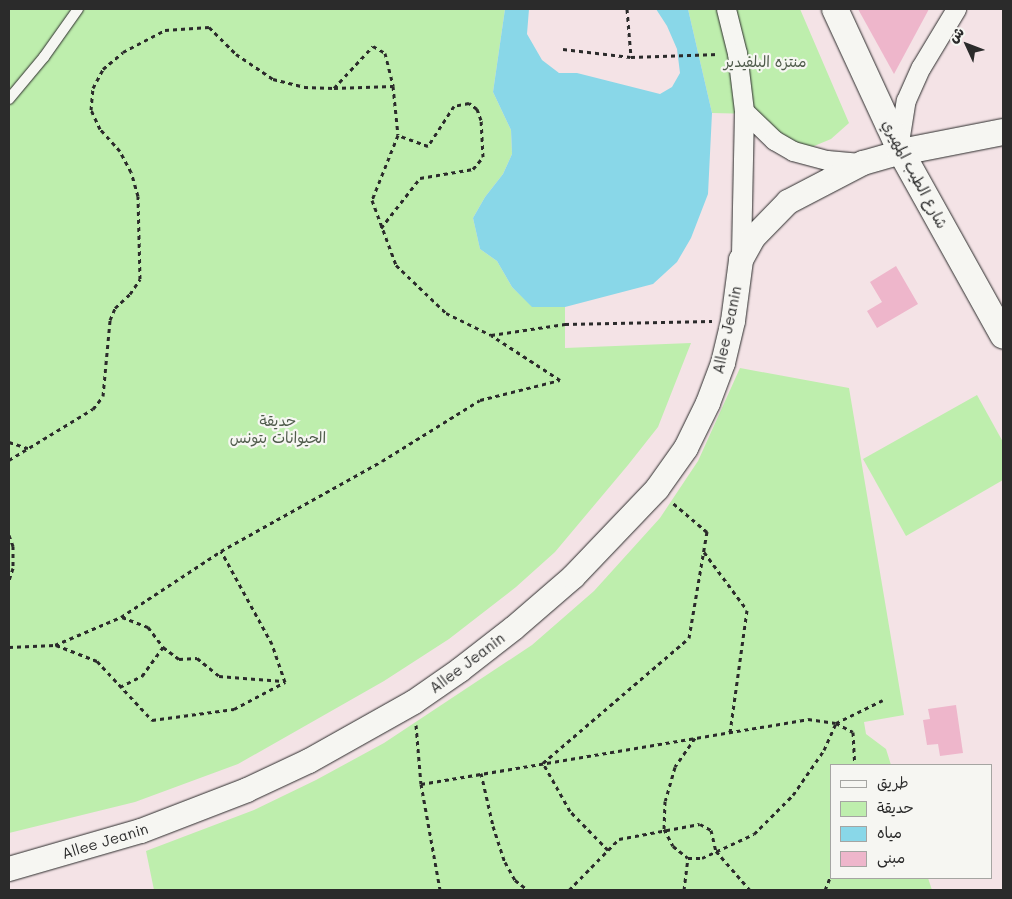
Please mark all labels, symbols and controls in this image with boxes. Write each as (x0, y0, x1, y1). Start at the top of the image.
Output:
north arrow (942, 20, 992, 70)
text: ش (943, 22, 968, 47)
park label: منتزه البلفيدير (724, 53, 806, 71)
street label: شارع الطيب المهيري (879, 116, 951, 232)
street label: Allee Jeanin (709, 284, 745, 376)
park label: حديقة الحيوانات بتونس (230, 411, 326, 446)
street label: Allee Jeanin (426, 629, 508, 697)
legend (830, 764, 992, 879)
text: طريق (877, 772, 909, 792)
text: حديقة (877, 797, 914, 817)
street label: Allee Jeanin (60, 819, 150, 863)
text: مياه (877, 822, 902, 842)
text: مبنى (877, 847, 905, 867)

